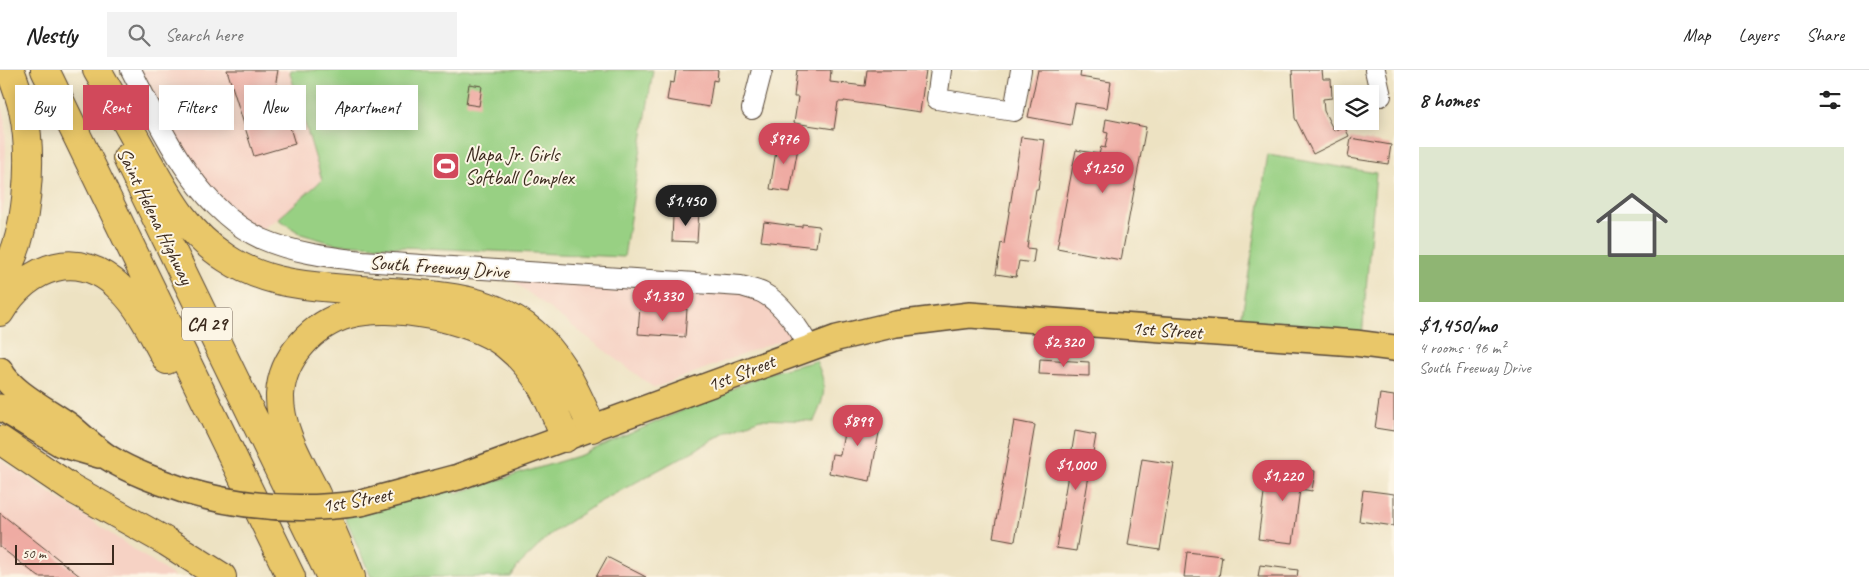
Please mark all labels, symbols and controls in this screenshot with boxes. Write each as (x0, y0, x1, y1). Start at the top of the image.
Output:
search box (107, 12, 457, 57)
text: Nestly (25, 20, 77, 50)
icon: search (125, 21, 153, 49)
text: Search here (165, 23, 242, 47)
text: Map (1683, 24, 1711, 46)
text: Layers (1739, 24, 1778, 46)
text: Share (1806, 24, 1844, 46)
chip: Buy (15, 85, 73, 130)
chip: Rent (83, 85, 149, 130)
chip: Filters (159, 85, 234, 130)
chip: New (244, 85, 306, 130)
chip: Apartment (316, 85, 418, 130)
map controls (1334, 85, 1379, 130)
button: layers (1334, 85, 1379, 130)
icon: filters (1816, 86, 1844, 114)
text: 8 homes (1419, 87, 1478, 113)
pin: $976 (754, 122, 814, 165)
text: $976 (770, 129, 798, 149)
place label: Napa Jr. Girls Softball Complex (465, 142, 576, 190)
street label: Saint Helena Highway (111, 144, 199, 290)
sports icon: Napa Jr. Girls Softball Complex (431, 151, 461, 181)
pin: $1,250 (1062, 152, 1144, 194)
text: $1,250 (1084, 158, 1122, 178)
icon: home (1587, 180, 1677, 270)
pin: $1,450 (645, 184, 727, 227)
text: $1,450 (667, 191, 705, 211)
street label: South Freeway Drive (369, 250, 511, 284)
pin: $1,330 (622, 280, 704, 322)
text: $1,330 (643, 286, 683, 306)
road number: CA 29 (182, 308, 232, 340)
text: $1,450/mo (1419, 312, 1497, 338)
street label: 1st Street (1131, 315, 1205, 345)
pin: $2,320 (1023, 326, 1105, 368)
text: $2,320 (1044, 332, 1084, 352)
text: 4 rooms · 96 m² (1419, 338, 1505, 358)
street label: 1st Street (704, 348, 781, 397)
text: South Freeway Drive (1419, 358, 1531, 378)
pin: $899 (828, 404, 888, 447)
text: $899 (844, 411, 872, 431)
pin: $1,000 (1035, 448, 1117, 491)
text: $1,000 (1056, 455, 1096, 475)
pin: $1,220 (1242, 460, 1324, 502)
text: $1,220 (1263, 466, 1303, 486)
street label: 1st Street (320, 481, 396, 518)
scale bar (15, 542, 114, 565)
text: 50 m (22, 545, 46, 562)

